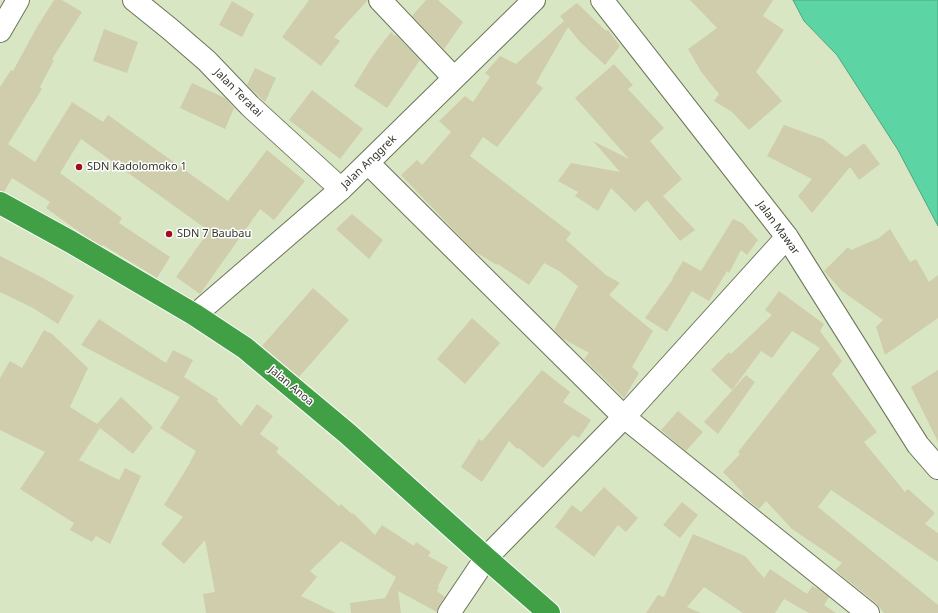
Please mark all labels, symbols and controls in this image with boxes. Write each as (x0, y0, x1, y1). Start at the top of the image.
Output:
street label: Jalan Teratai (211, 66, 265, 120)
street label: Jalan Anggrek (339, 132, 399, 192)
place label: SDN Kadolomoko 1 (87, 160, 187, 174)
marker: SDN Kadolomoko 1 (74, 162, 84, 172)
street label: Jalan Mawar (754, 198, 802, 258)
place label: SDN 7 Baubau (177, 227, 251, 241)
marker: SDN 7 Baubau (164, 229, 174, 239)
street label: Jalan Anoa (266, 363, 316, 409)

